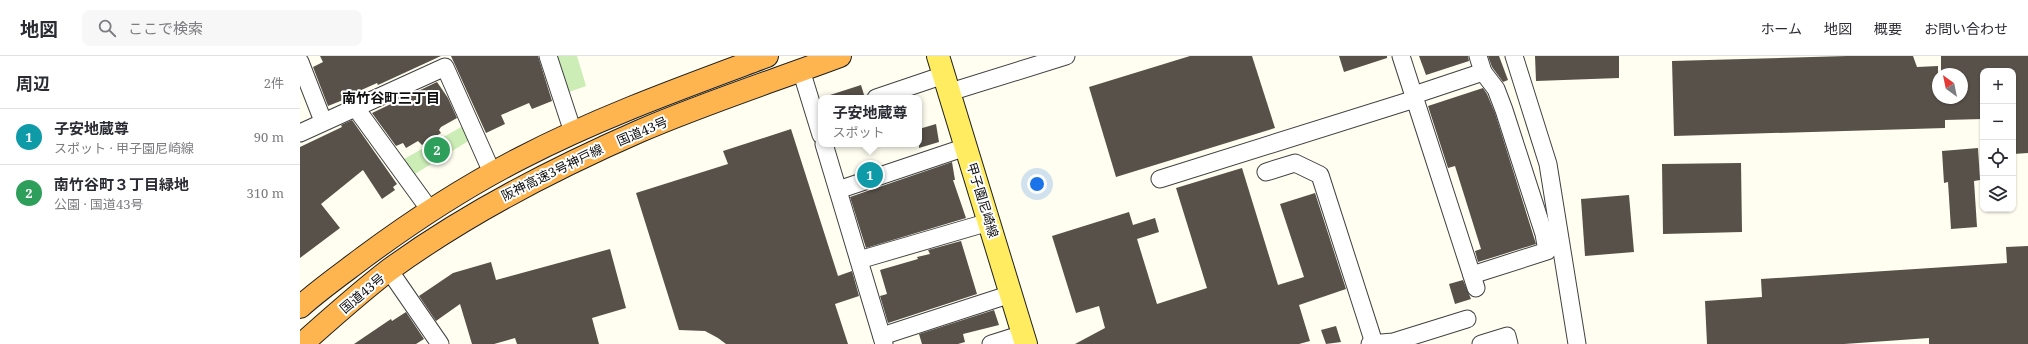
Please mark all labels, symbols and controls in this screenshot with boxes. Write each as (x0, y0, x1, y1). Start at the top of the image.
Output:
search box (82, 10, 362, 46)
text: 地図 (20, 16, 58, 42)
icon: search (96, 17, 118, 39)
text: ここで検索 (128, 18, 203, 38)
text: ホーム (1760, 19, 1802, 38)
text: 地図 (1824, 19, 1852, 38)
text: 概要 (1874, 19, 1902, 38)
text: お問い合わせ (1924, 19, 2008, 38)
north arrow (1932, 68, 1968, 104)
map controls (1980, 68, 2016, 212)
button: + (1980, 68, 2016, 104)
text: 周辺 (16, 72, 50, 95)
text: 2件 (264, 74, 284, 92)
district label: 南竹谷町三丁目 (342, 88, 440, 107)
popup (818, 95, 922, 147)
text: 子安地蔵尊 (832, 102, 908, 122)
button: − (1980, 104, 2016, 140)
street label: 国道43号 (614, 112, 670, 150)
text: 子安地蔵尊 (54, 118, 129, 138)
text: スポット (832, 123, 885, 141)
text: 1 (25, 128, 33, 146)
text: 90 m (254, 128, 284, 146)
pin: 2 (424, 135, 450, 165)
text: スポット · 甲子園尼崎線 (54, 139, 194, 157)
street label: 阪神高速3号神戸線 (498, 140, 606, 204)
button: locate (1980, 140, 2016, 176)
pin: 1 (857, 160, 883, 190)
street label: 甲子園尼崎線 (963, 160, 1003, 240)
text: 南竹谷町３丁目緑地 (54, 174, 189, 194)
your location (1027, 174, 1047, 194)
button: layers (1980, 176, 2016, 212)
text: 2 (25, 184, 33, 202)
text: 310 m (247, 184, 284, 202)
text: 公園 · 国道43号 (54, 195, 144, 213)
street label: 国道43号 (336, 269, 388, 317)

